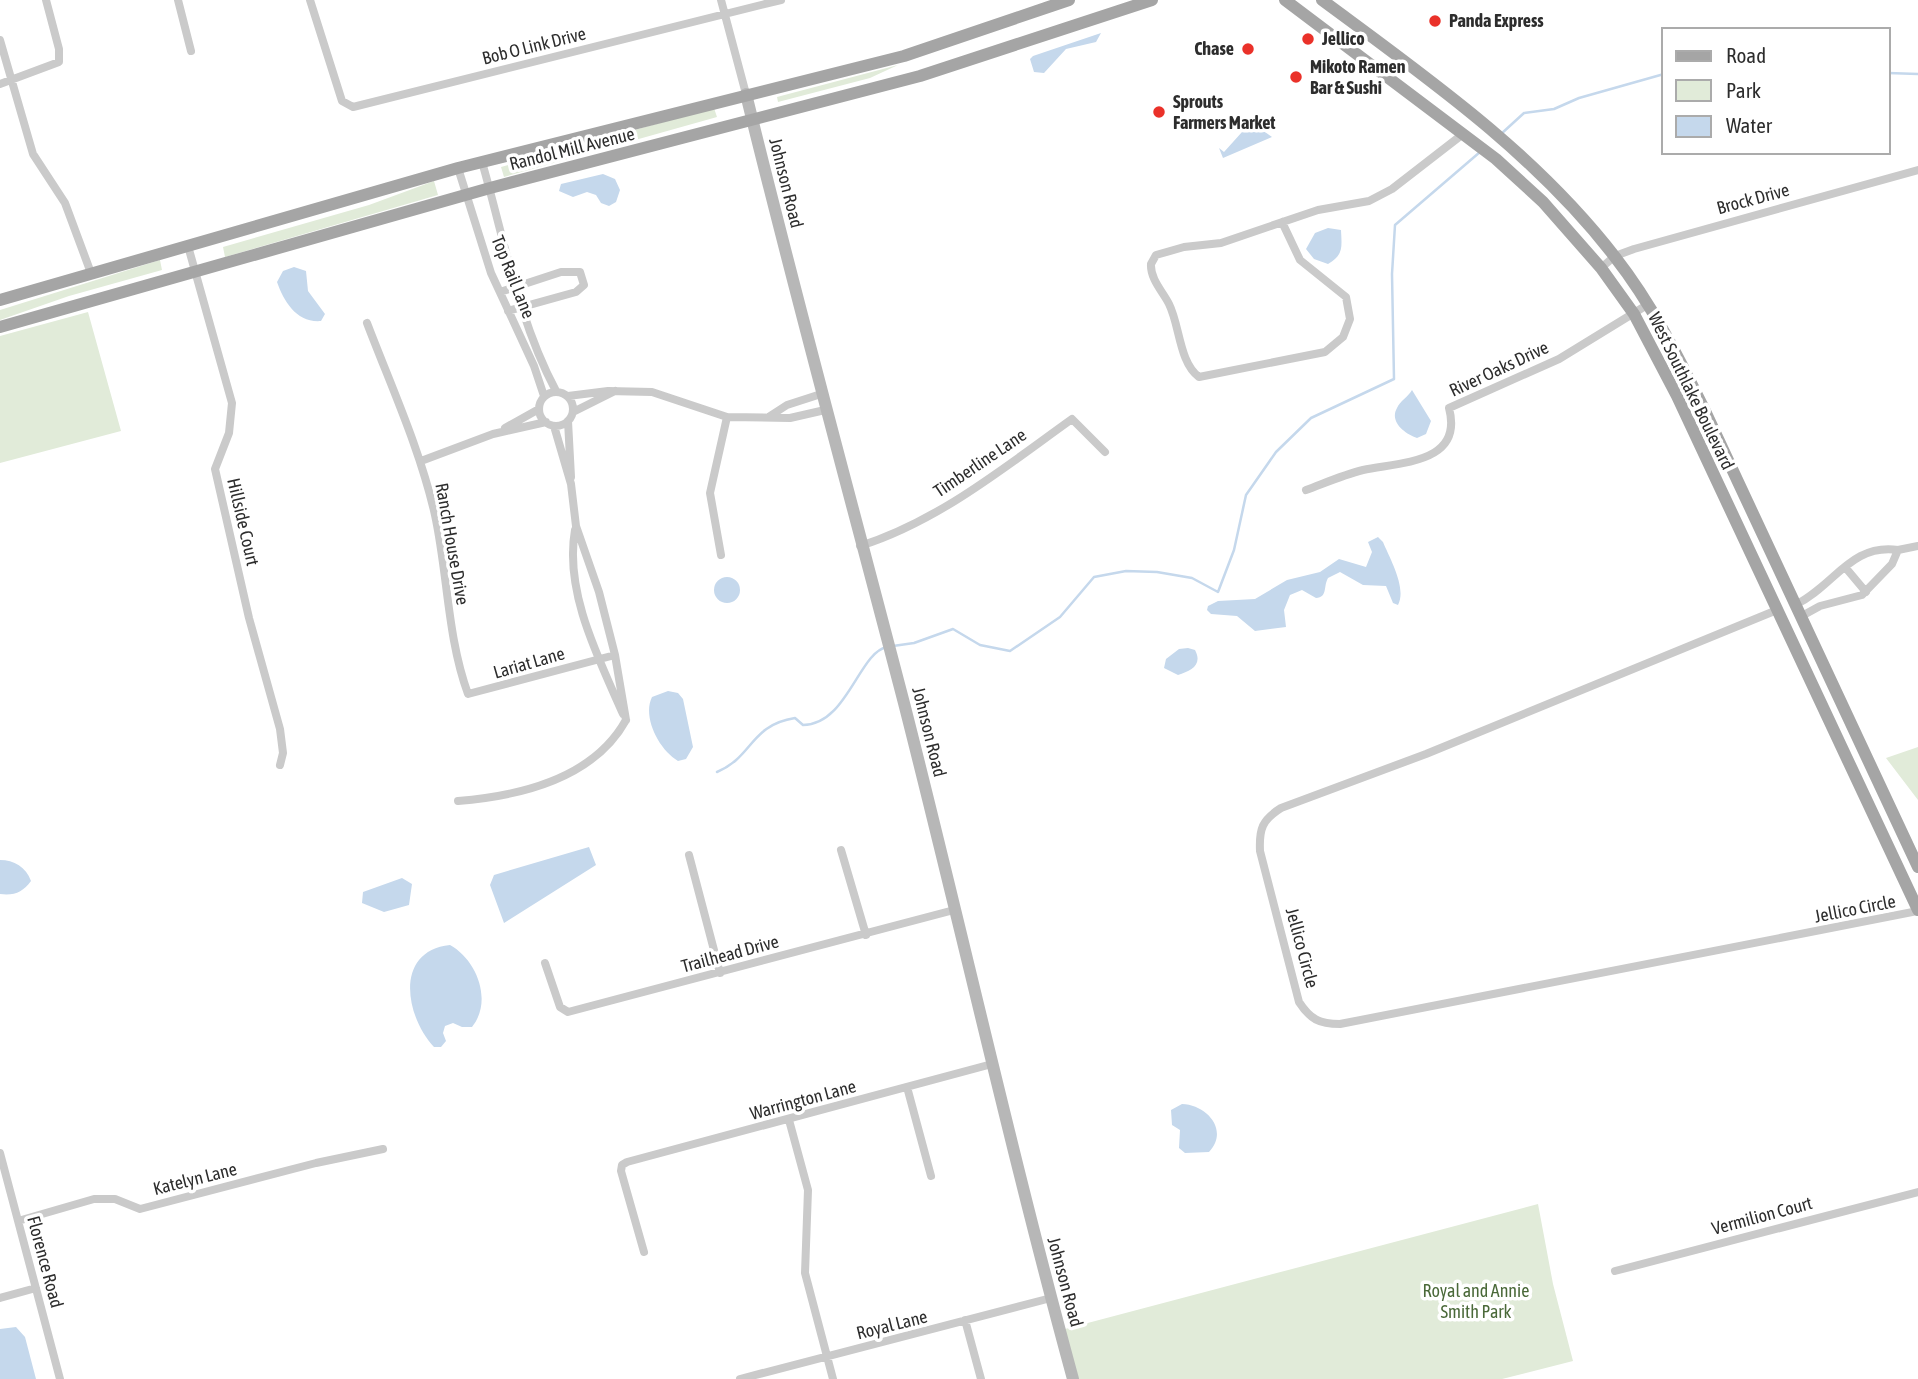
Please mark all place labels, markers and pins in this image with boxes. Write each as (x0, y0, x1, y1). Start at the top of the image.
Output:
place label: Panda Express (1449, 10, 1544, 31)
marker: Panda Express (1427, 13, 1443, 29)
place label: Jellico (1321, 28, 1365, 49)
marker: Jellico (1300, 31, 1316, 47)
place label: Chase (1194, 38, 1234, 59)
marker: Chase (1240, 41, 1256, 57)
place label: Mikoto Ramen Bar & Sushi (1310, 56, 1406, 98)
marker: Mikoto Ramen Bar & Sushi (1288, 69, 1304, 85)
place label: Sprouts Farmers Market (1173, 91, 1276, 133)
marker: Sprouts Farmers Market (1151, 104, 1167, 120)

